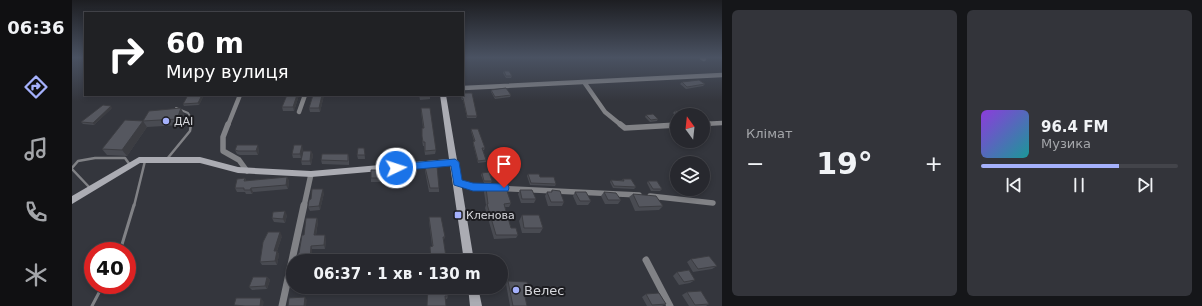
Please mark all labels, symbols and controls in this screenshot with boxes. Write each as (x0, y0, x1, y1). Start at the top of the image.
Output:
text: 06:36 (7, 17, 65, 38)
text: 60 m (166, 27, 244, 60)
icon: right (100, 28, 152, 80)
text: Миру вулиця (166, 61, 289, 82)
icon: directions (22, 73, 50, 101)
north arrow (670, 108, 710, 148)
map controls (670, 108, 710, 196)
place label: ДАІ (174, 115, 193, 128)
marker: ДАІ (161, 116, 171, 126)
text: 96.4 FM (1041, 118, 1108, 136)
text: Клімат (746, 126, 793, 141)
icon: music (22, 135, 50, 163)
text: Музика (1041, 136, 1091, 151)
text: 19° (816, 146, 873, 181)
position arrow (375, 147, 417, 189)
pin (487, 147, 521, 188)
text: − (746, 151, 764, 176)
text: + (925, 151, 943, 176)
icon: arrive (493, 153, 515, 175)
button: layers (670, 156, 710, 196)
icon: previous (1003, 174, 1025, 196)
icon: pause (1068, 174, 1090, 196)
icon: next (1134, 174, 1156, 196)
icon: phone (22, 198, 50, 226)
place label: Кленова (466, 209, 515, 222)
marker: Кленова (453, 210, 463, 220)
speed limit sign: 40 (84, 242, 136, 294)
icon: climate (22, 261, 50, 289)
text: 06:37 · 1 хв · 130 m (313, 265, 481, 283)
place label: Велес (524, 283, 564, 298)
marker: Велес (511, 285, 521, 295)

